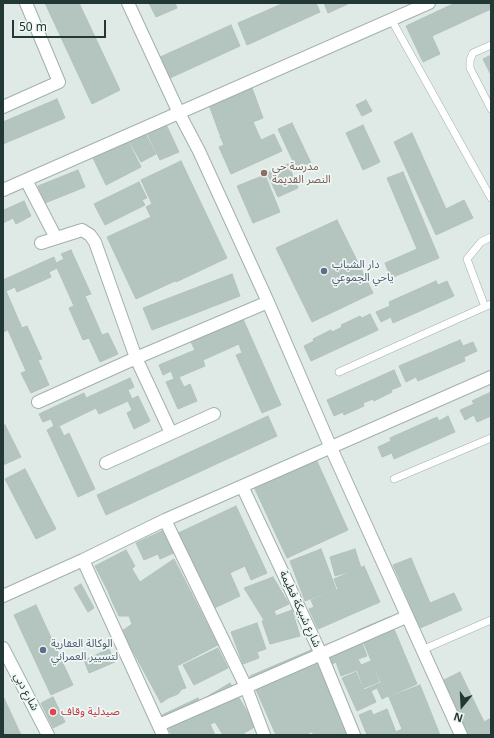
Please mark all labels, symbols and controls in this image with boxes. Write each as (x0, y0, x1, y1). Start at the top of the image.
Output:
scale bar (14, 12, 108, 38)
text: 50 m (19, 18, 47, 35)
place label: مدرسة حي النصر القديمة (272, 160, 331, 186)
marker: مدرسة حي النصر القديمة (259, 168, 269, 178)
place label: دار الشباب ياحي الجموعي (332, 258, 394, 284)
marker: دار الشباب ياحي الجموعي (319, 266, 329, 276)
street label: شارع شبيكة فطيمة (276, 569, 324, 649)
place label: الوكالة العقارية لتسيير العمراني (51, 637, 118, 663)
marker: الوكالة العقارية لتسيير العمراني (38, 645, 48, 655)
street label: شارع دبي (11, 671, 41, 713)
north arrow (442, 686, 482, 726)
place label: صيدلية وقاف (61, 705, 120, 719)
marker: صيدلية وقاف (48, 707, 58, 717)
text: N (452, 709, 465, 726)

